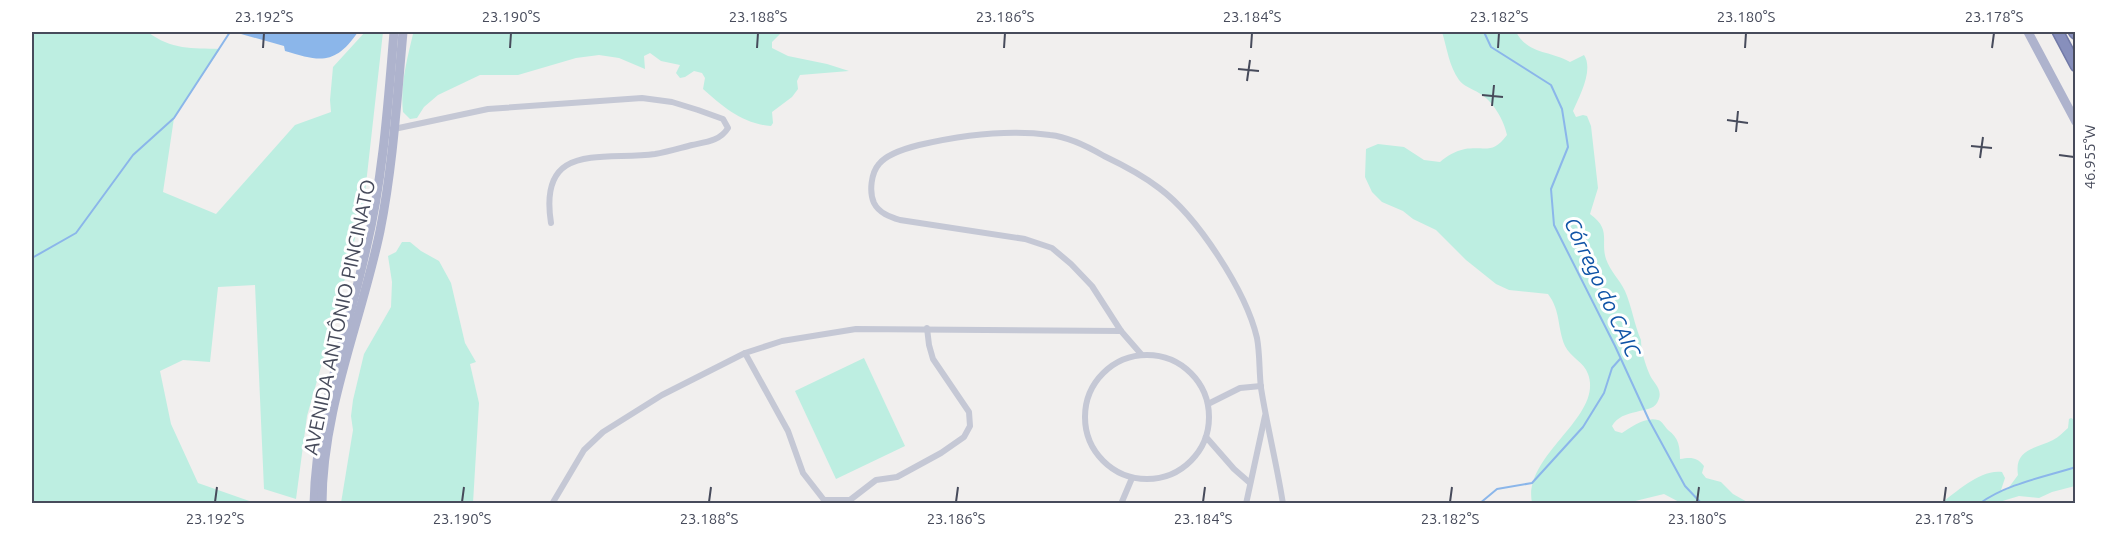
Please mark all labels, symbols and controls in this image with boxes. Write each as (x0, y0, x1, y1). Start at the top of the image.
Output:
text: 23.192°S (235, 8, 293, 25)
text: 23.190°S (482, 8, 540, 25)
text: 23.188°S (729, 8, 787, 25)
text: 23.186°S (976, 8, 1034, 25)
text: 23.184°S (1223, 8, 1281, 25)
text: 23.182°S (1470, 8, 1528, 25)
text: 23.180°S (1717, 8, 1775, 25)
text: 23.178°S (1965, 8, 2023, 25)
text: 46.955°W (2081, 125, 2098, 189)
street label: AVENIDA ANTÔNIO PINCINATO (299, 177, 379, 457)
water label: Córrego do CAIC (1560, 213, 1646, 362)
text: 23.192°S (186, 510, 244, 527)
text: 23.190°S (433, 510, 491, 527)
text: 23.188°S (680, 510, 738, 527)
text: 23.186°S (927, 510, 985, 527)
text: 23.184°S (1174, 510, 1232, 527)
text: 23.182°S (1421, 510, 1479, 527)
text: 23.180°S (1668, 510, 1726, 527)
text: 23.178°S (1915, 510, 1973, 527)

